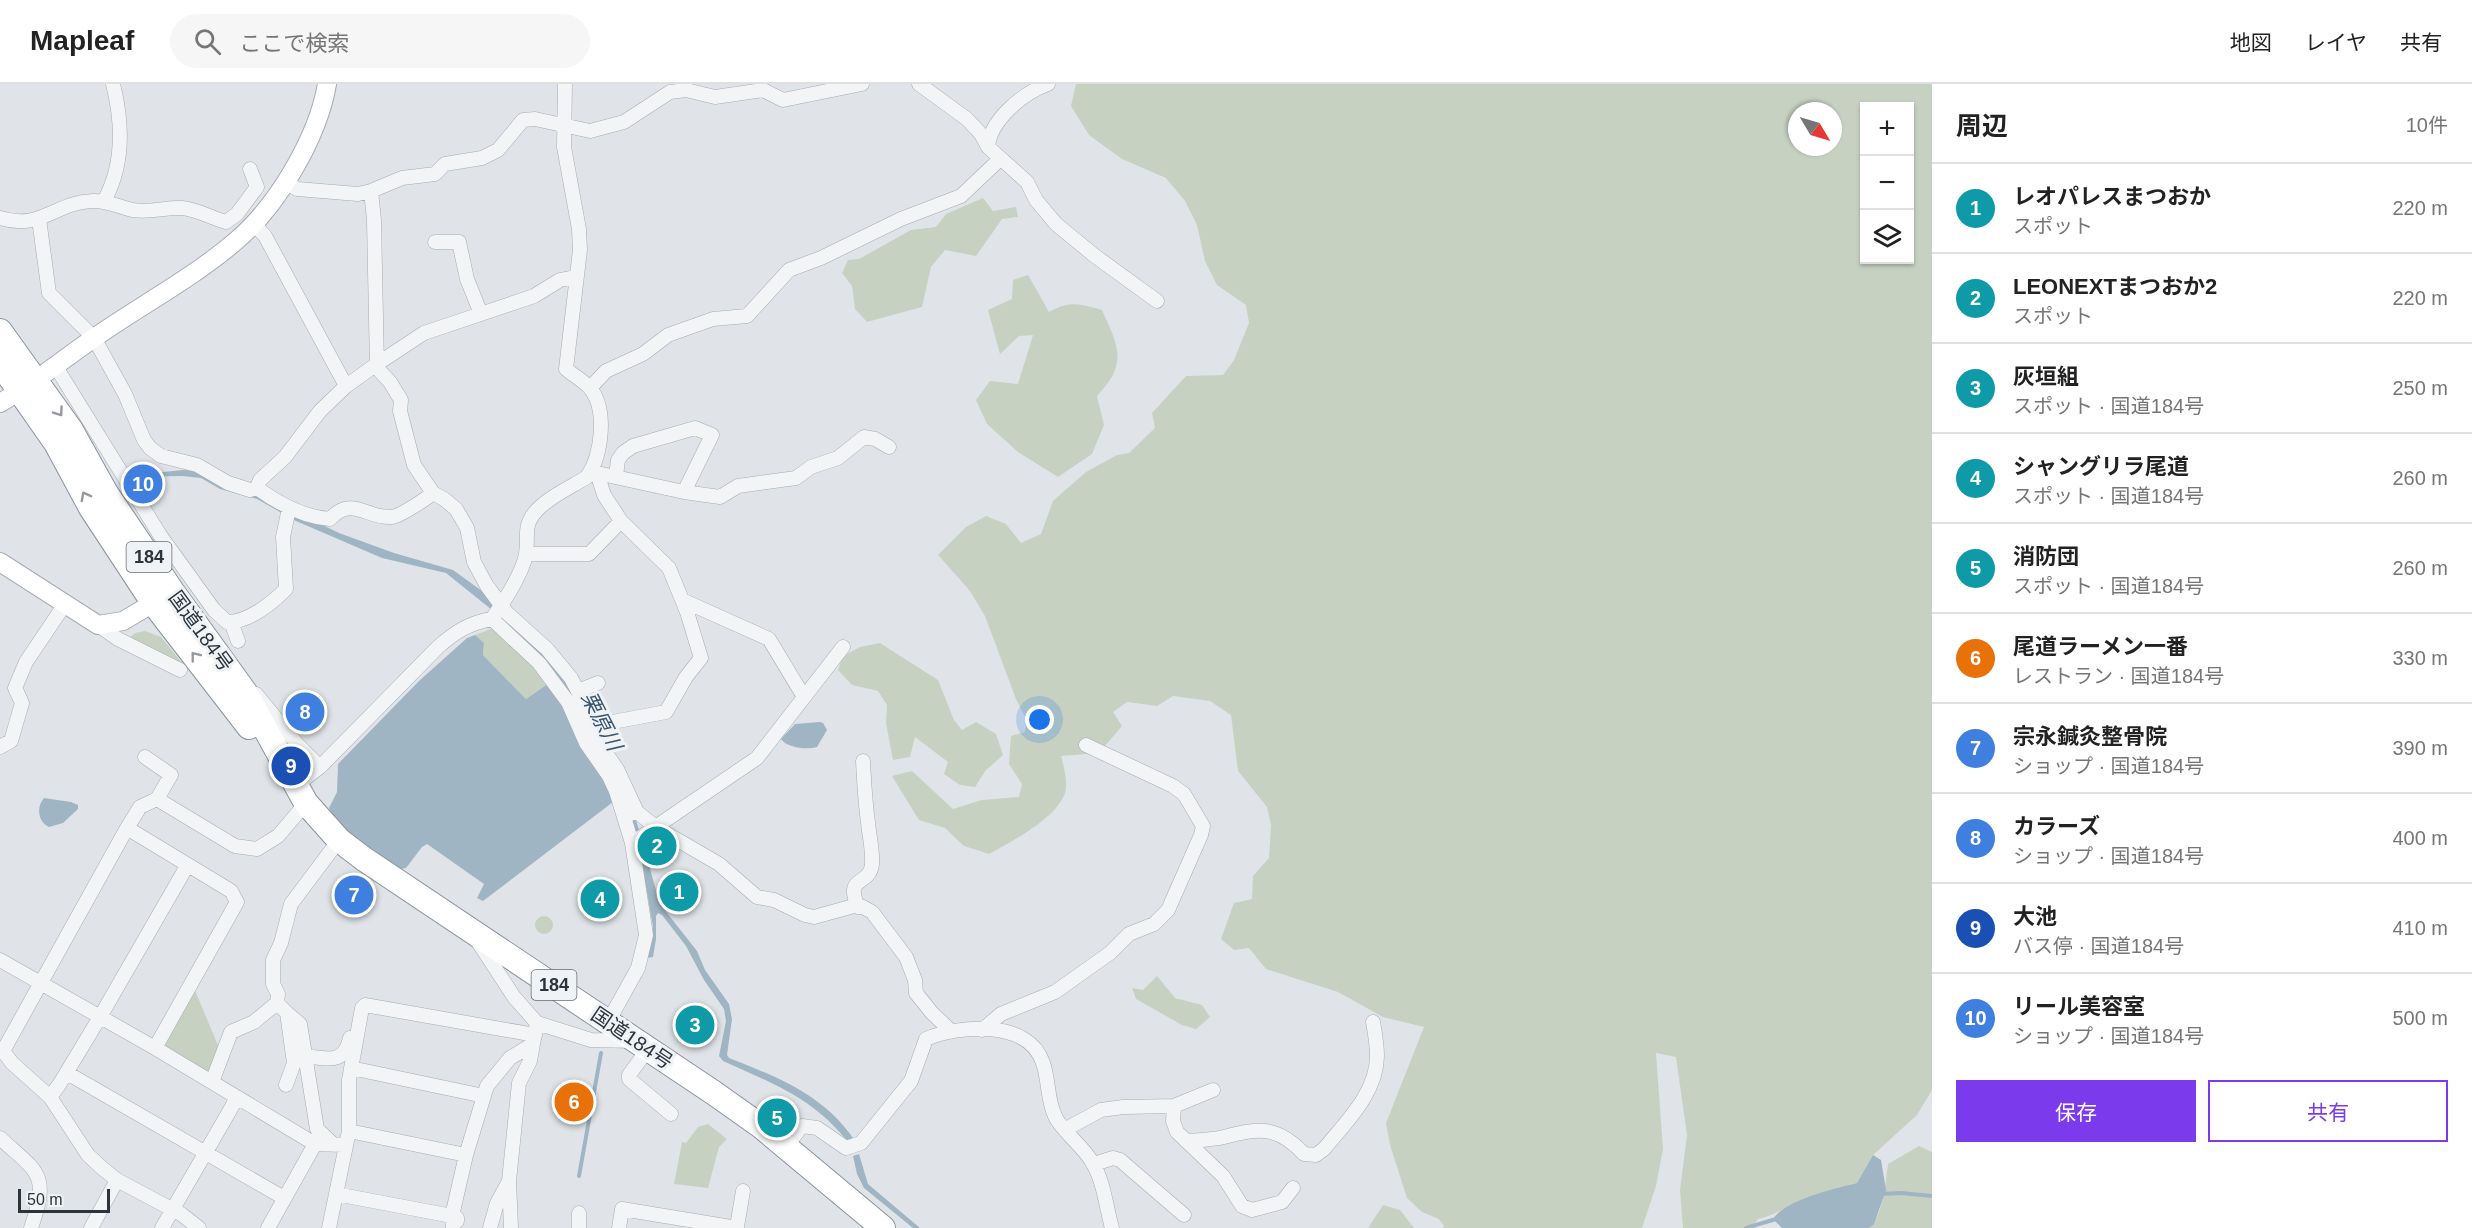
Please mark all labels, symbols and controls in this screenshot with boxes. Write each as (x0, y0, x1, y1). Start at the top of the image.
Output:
search box (170, 14, 590, 68)
text: Mapleaf (30, 25, 134, 56)
icon: search (191, 25, 224, 58)
text: ここで検索 (239, 31, 349, 56)
text: 地図 (2230, 31, 2272, 54)
text: レイヤ (2305, 31, 2367, 54)
text: 共有 (2400, 31, 2442, 54)
north arrow (1788, 102, 1842, 156)
map controls (1860, 102, 1914, 264)
button: + (1860, 102, 1914, 156)
text: 周辺 (1956, 111, 2008, 141)
text: 10件 (2406, 114, 2448, 136)
button: − (1860, 156, 1914, 210)
text: レオパレスまつおか (2013, 184, 2211, 209)
text: 1 (1970, 197, 1981, 219)
text: 220 m (2392, 197, 2448, 219)
button: layers (1860, 210, 1914, 264)
text: スポット (2013, 215, 2093, 237)
text: LEONEXTまつおか2 (2013, 274, 2217, 299)
text: 2 (1970, 287, 1981, 309)
text: 220 m (2392, 287, 2448, 309)
text: スポット (2013, 305, 2093, 327)
text: 灰垣組 (2013, 364, 2079, 389)
text: 3 (1970, 377, 1981, 399)
text: 250 m (2392, 377, 2448, 399)
text: スポット · 国道184号 (2013, 395, 2204, 417)
one-way arrow (52, 406, 63, 417)
text: シャングリラ尾道 (2013, 454, 2189, 479)
pin: 10 (124, 462, 162, 506)
text: 4 (1970, 467, 1981, 489)
text: 260 m (2392, 467, 2448, 489)
text: スポット · 国道184号 (2013, 485, 2204, 507)
one-way arrow (81, 492, 92, 502)
road number: 184 (126, 542, 172, 572)
text: 消防団 (2013, 544, 2079, 569)
text: 5 (1970, 557, 1981, 579)
text: 260 m (2392, 557, 2448, 579)
text: スポット · 国道184号 (2013, 575, 2204, 597)
street label: 国道184号 (165, 587, 237, 675)
text: 尾道ラーメン一番 (2013, 634, 2188, 659)
text: 6 (1970, 647, 1981, 669)
text: 330 m (2392, 647, 2448, 669)
one-way arrow (192, 652, 203, 663)
text: レストラン · 国道184号 (2013, 665, 2224, 687)
water label: 栗原川 (577, 688, 627, 756)
pin: 8 (286, 690, 324, 734)
your location (1025, 705, 1054, 734)
text: 宗永鍼灸整骨院 (2013, 724, 2167, 749)
text: 7 (1970, 737, 1981, 759)
text: 390 m (2392, 737, 2448, 759)
pin: 9 (272, 744, 310, 788)
text: ショップ · 国道184号 (2013, 755, 2204, 777)
text: カラーズ (2013, 814, 2100, 839)
pin: 2 (638, 824, 676, 868)
text: 8 (1970, 827, 1981, 849)
text: 400 m (2392, 827, 2448, 849)
text: ショップ · 国道184号 (2013, 845, 2204, 867)
pin: 1 (660, 870, 698, 914)
pin: 7 (334, 872, 374, 918)
pin: 4 (580, 876, 620, 922)
text: 大池 (2013, 904, 2057, 929)
text: 9 (1970, 917, 1981, 939)
text: 410 m (2392, 917, 2448, 939)
text: バス停 · 国道184号 (2013, 935, 2184, 957)
road number: 184 (532, 970, 576, 1000)
text: リール美容室 (2013, 994, 2145, 1019)
pin: 3 (676, 1002, 714, 1048)
street label: 国道184号 (587, 1003, 677, 1073)
text: 10 (1964, 1007, 1987, 1029)
text: 500 m (2392, 1007, 2448, 1029)
text: ショップ · 国道184号 (2013, 1025, 2204, 1047)
pin: 6 (554, 1080, 594, 1124)
button: 保存 (1956, 1080, 2196, 1142)
button: 共有 (2208, 1080, 2448, 1142)
pin: 5 (758, 1096, 796, 1140)
scale bar (18, 1186, 110, 1214)
text: 50 m (27, 1191, 63, 1208)

